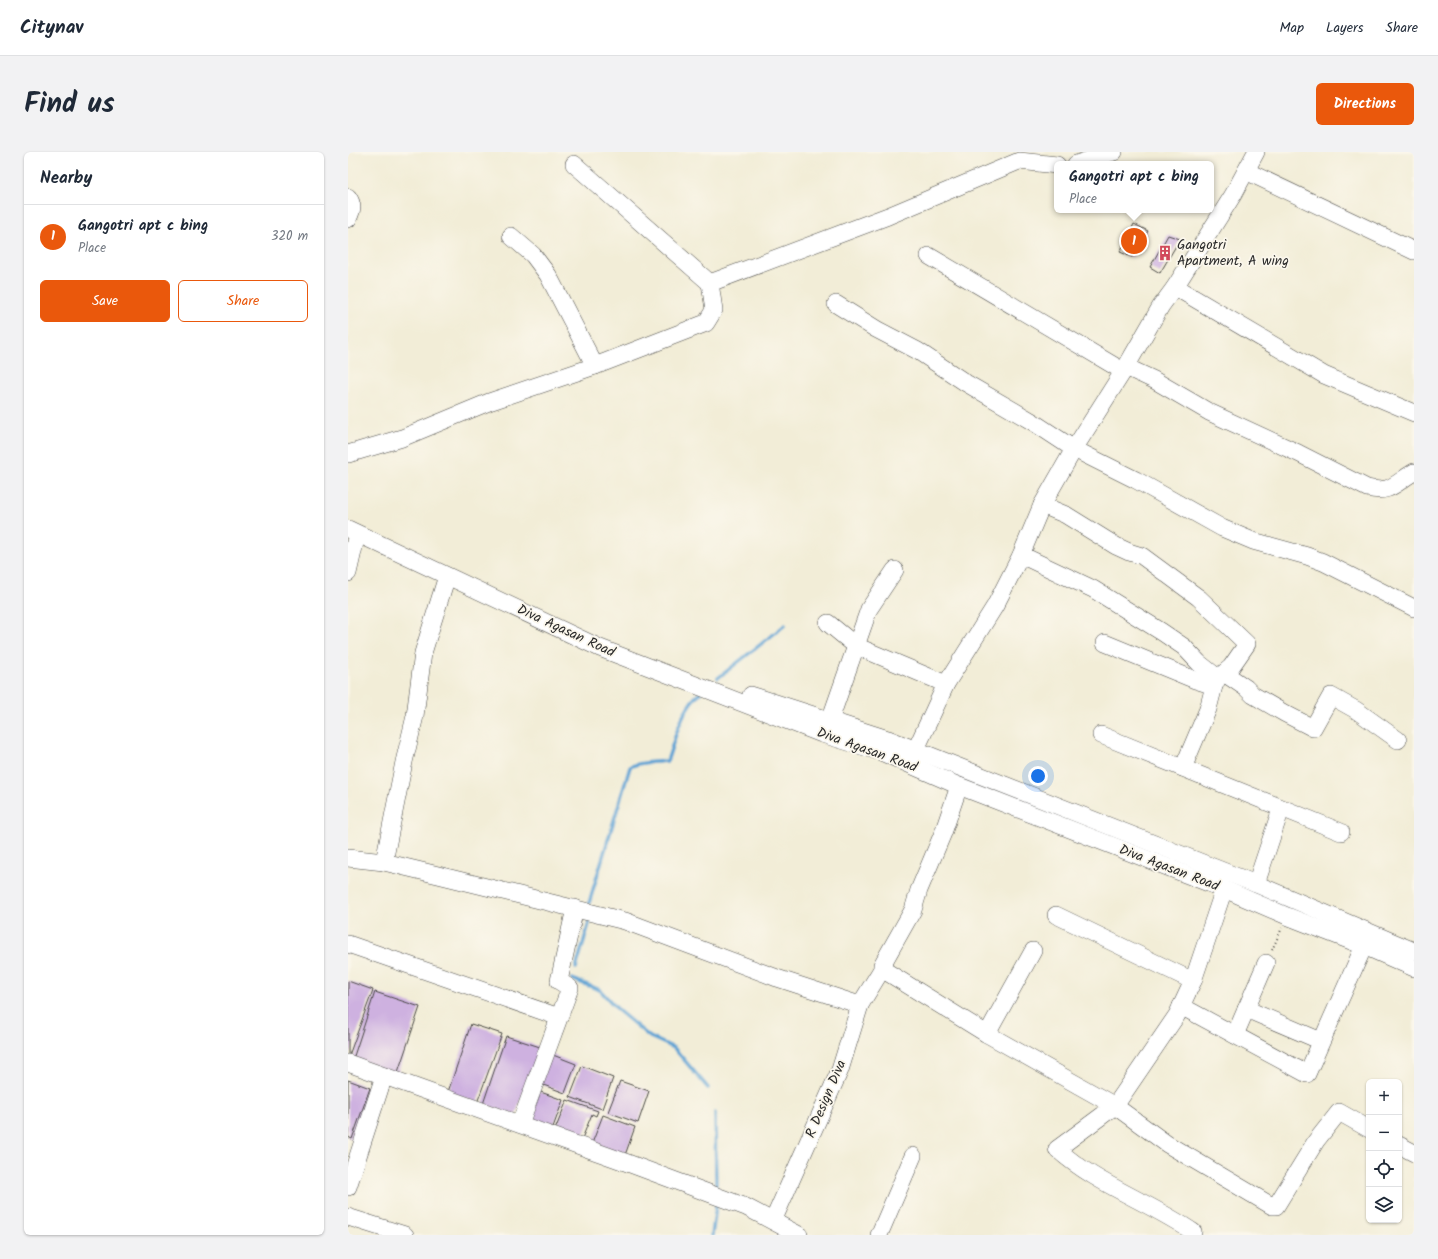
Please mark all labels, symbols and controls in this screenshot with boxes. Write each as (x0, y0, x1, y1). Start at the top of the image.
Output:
text: Citynav (20, 13, 83, 43)
text: Map (1280, 17, 1304, 39)
text: Layers (1326, 17, 1364, 39)
text: Share (1386, 17, 1418, 39)
text: Find us (24, 82, 115, 127)
button: Directions (1316, 83, 1414, 125)
popup (1054, 161, 1214, 213)
text: Nearby (40, 165, 92, 192)
text: Gangotri apt c bing (1069, 165, 1199, 189)
text: Place (1069, 189, 1097, 210)
text: Gangotri apt c bing (78, 214, 208, 238)
text: 1 (51, 226, 55, 247)
text: 320 m (271, 226, 308, 247)
pin: 1 (1121, 226, 1147, 256)
place label: Gangotri Apartment, A wing (1177, 234, 1289, 272)
text: Place (78, 238, 106, 259)
building icon: Gangotri Apartment, A wing (1156, 244, 1174, 262)
button: Save (40, 280, 170, 322)
button: Share (178, 280, 308, 322)
street label: Diva Agasan Road (513, 599, 620, 664)
street label: Diva Agasan Road (814, 722, 921, 779)
your location (1028, 766, 1048, 786)
street label: Diva Agasan Road (1116, 839, 1223, 898)
street label: R Design Diva (800, 1057, 852, 1141)
map controls (1366, 1079, 1402, 1223)
button: + (1366, 1079, 1402, 1115)
button: − (1366, 1115, 1402, 1151)
button: locate (1366, 1151, 1402, 1187)
button: layers (1366, 1187, 1402, 1223)

